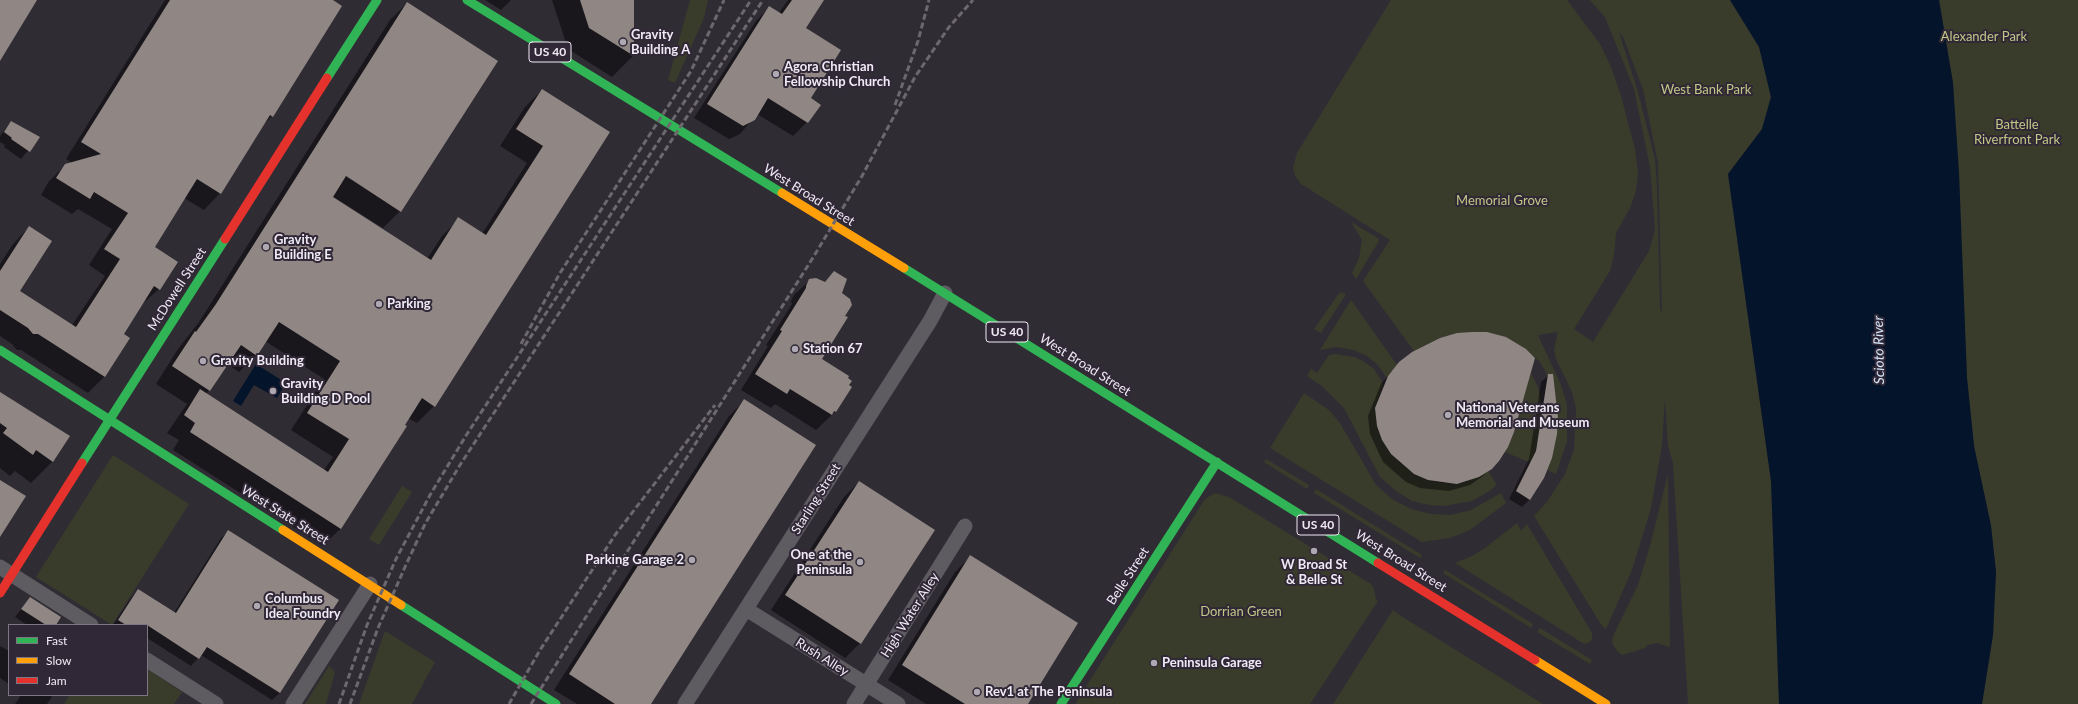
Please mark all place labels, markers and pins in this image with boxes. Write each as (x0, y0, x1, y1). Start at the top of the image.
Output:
place label: Gravity Building A (631, 27, 690, 58)
marker: Gravity Building A (618, 37, 628, 47)
place label: Agora Christian Fellowship Church (784, 59, 890, 90)
marker: Agora Christian Fellowship Church (771, 69, 781, 79)
place label: Gravity Building E (274, 232, 332, 263)
marker: Gravity Building E (261, 242, 271, 252)
place label: Parking (387, 296, 431, 312)
marker: Parking (374, 299, 384, 309)
place label: Station 67 (803, 341, 863, 357)
marker: Station 67 (790, 344, 800, 354)
place label: Gravity Building (211, 353, 304, 369)
marker: Gravity Building (198, 356, 208, 366)
place label: Gravity Building D Pool (281, 376, 370, 407)
marker: Gravity Building D Pool (268, 386, 278, 396)
place label: National Veterans Memorial and Museum (1456, 400, 1589, 431)
marker: National Veterans Memorial and Museum (1443, 410, 1453, 420)
marker: W Broad St & Belle St (1309, 546, 1319, 556)
place label: One at the Peninsula (791, 547, 852, 578)
place label: Parking Garage 2 (585, 552, 684, 568)
marker: Parking Garage 2 (687, 555, 697, 565)
marker: One at the Peninsula (855, 557, 865, 567)
place label: W Broad St & Belle St (1281, 557, 1347, 588)
place label: Columbus Idea Foundry (265, 591, 341, 622)
marker: Columbus Idea Foundry (252, 601, 262, 611)
place label: Peninsula Garage (1162, 655, 1262, 671)
marker: Peninsula Garage (1149, 658, 1159, 668)
place label: Rev1 at The Peninsula (985, 684, 1112, 700)
marker: Rev1 at The Peninsula (972, 687, 982, 697)

